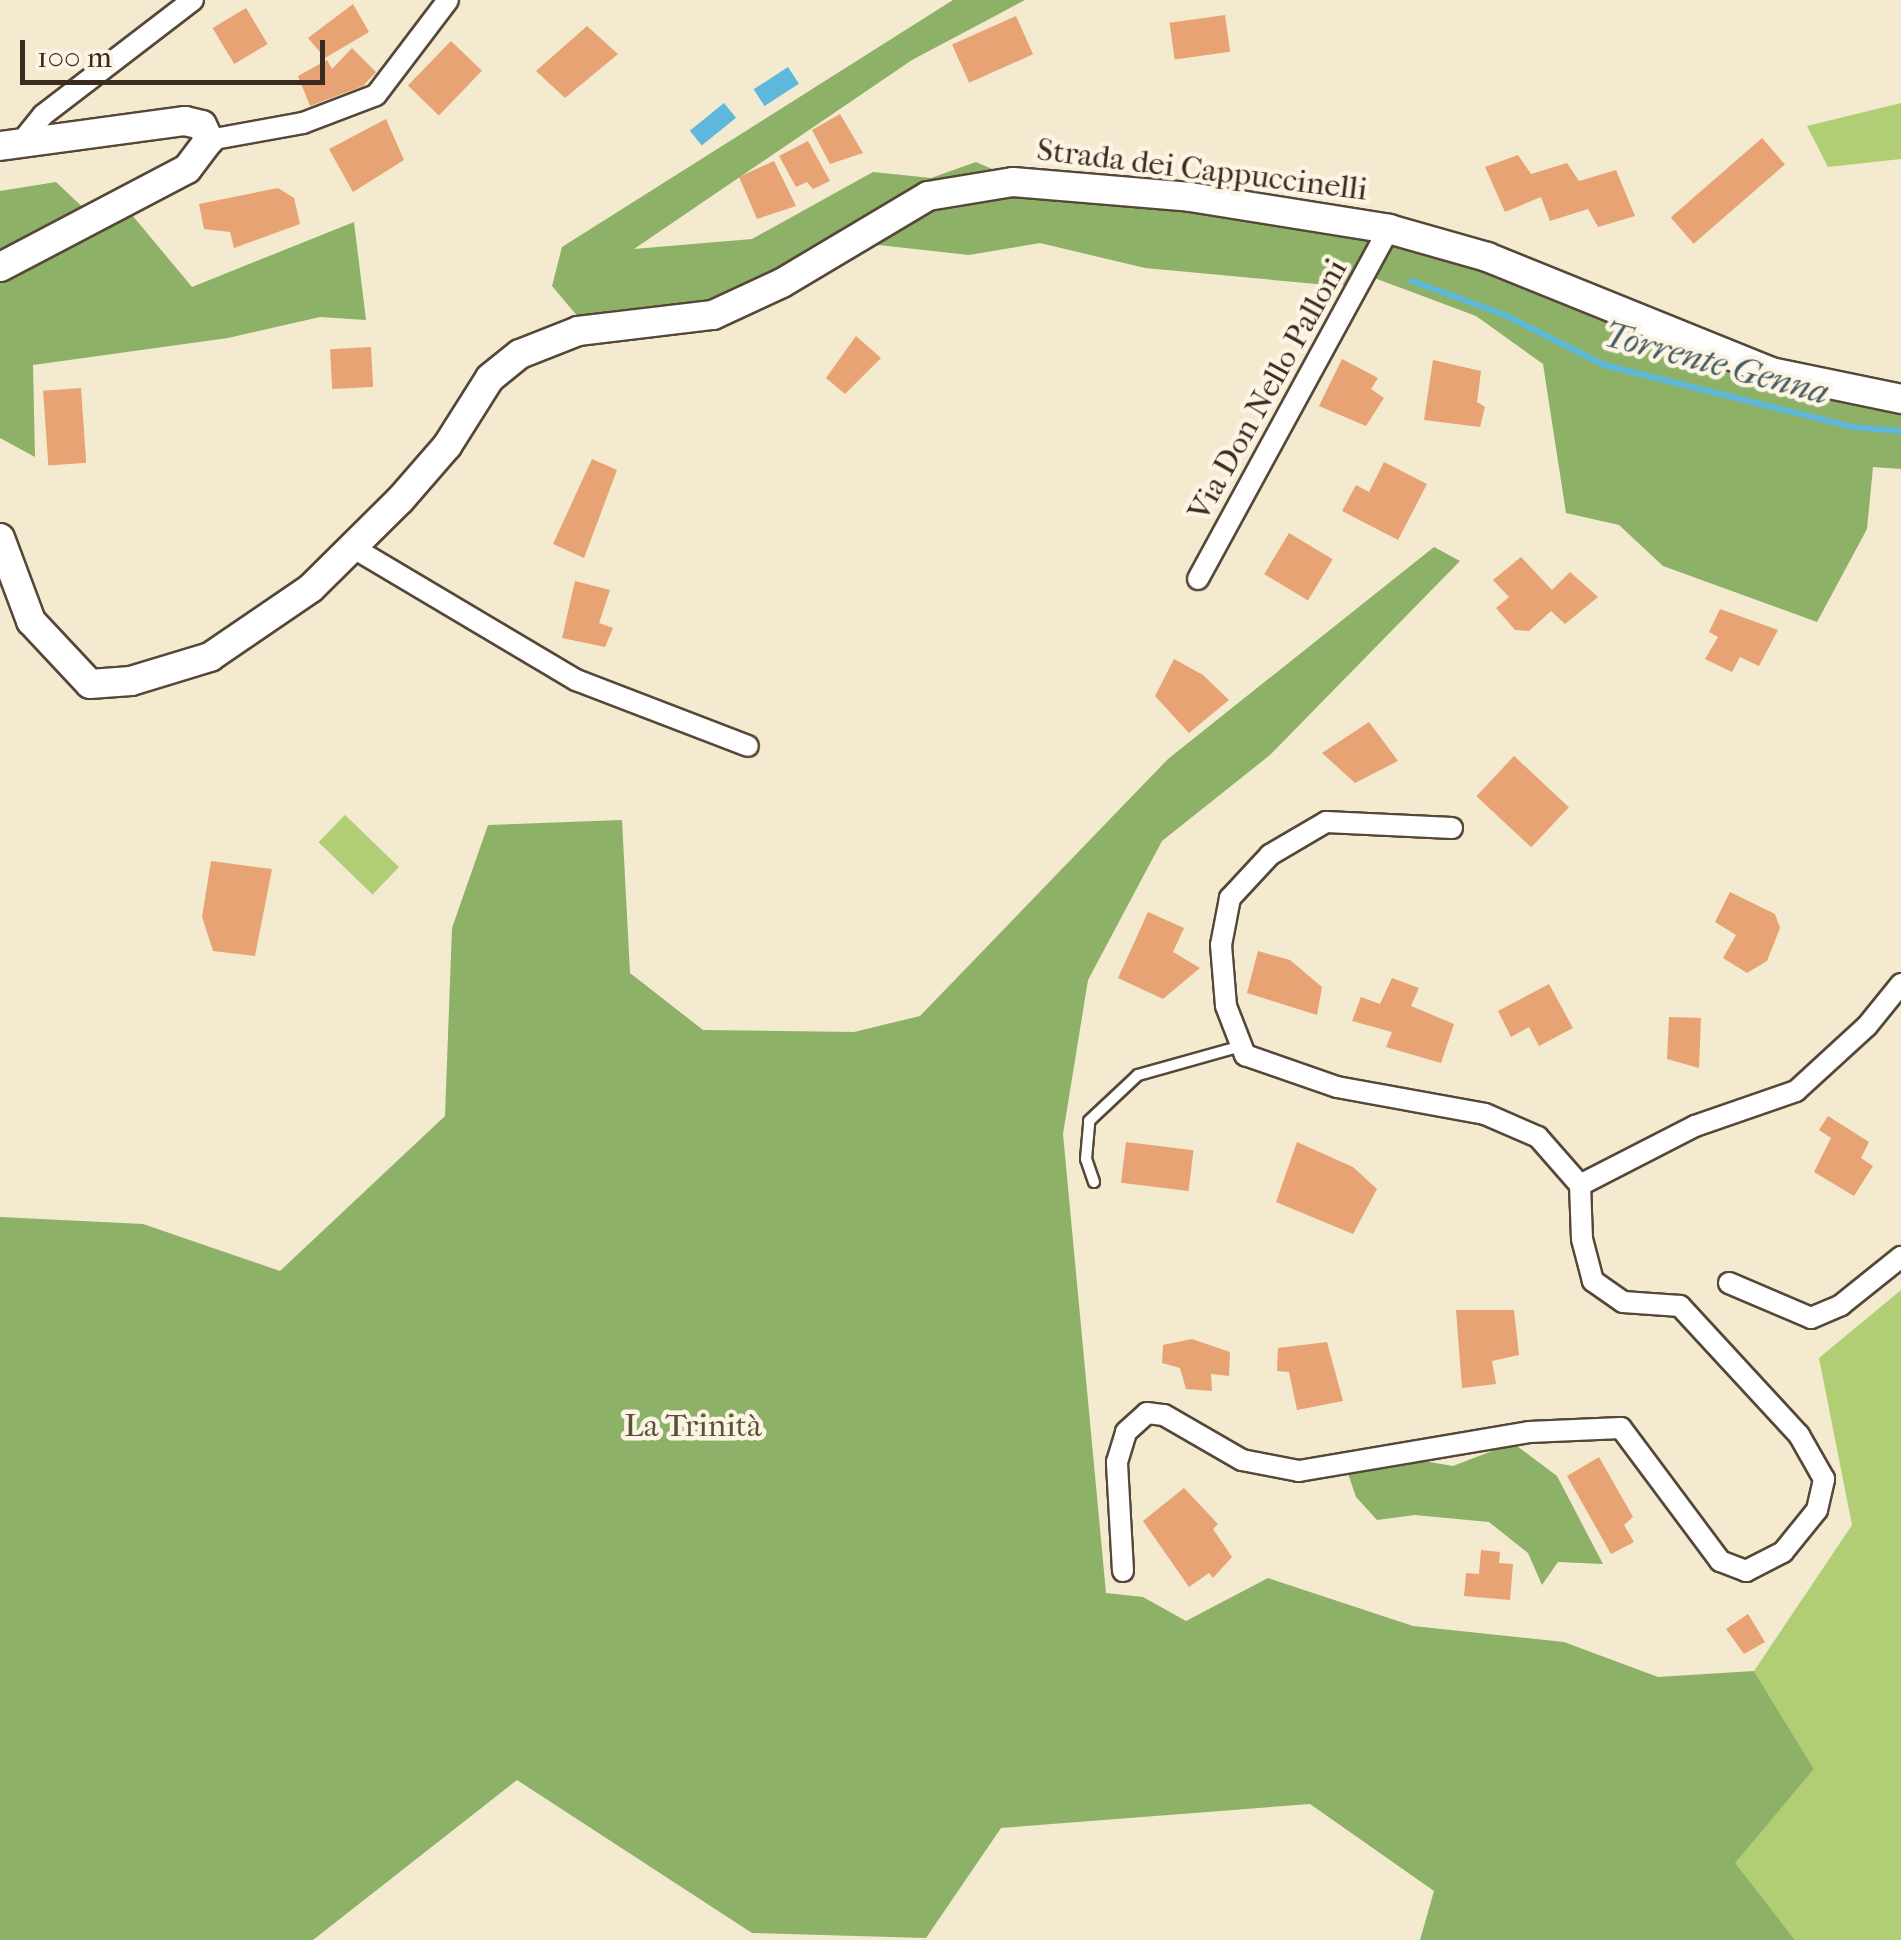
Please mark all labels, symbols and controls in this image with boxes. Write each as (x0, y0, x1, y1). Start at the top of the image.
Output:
scale bar (25, 20, 330, 82)
text: 100 m (37, 40, 112, 75)
street label: Strada dei Cappuccinelli (1034, 131, 1370, 209)
street label: Via Don Nello Palloni (1180, 253, 1356, 527)
water label: Torrente Genna (1599, 314, 1833, 414)
park label: La Trinità (624, 1407, 762, 1445)

